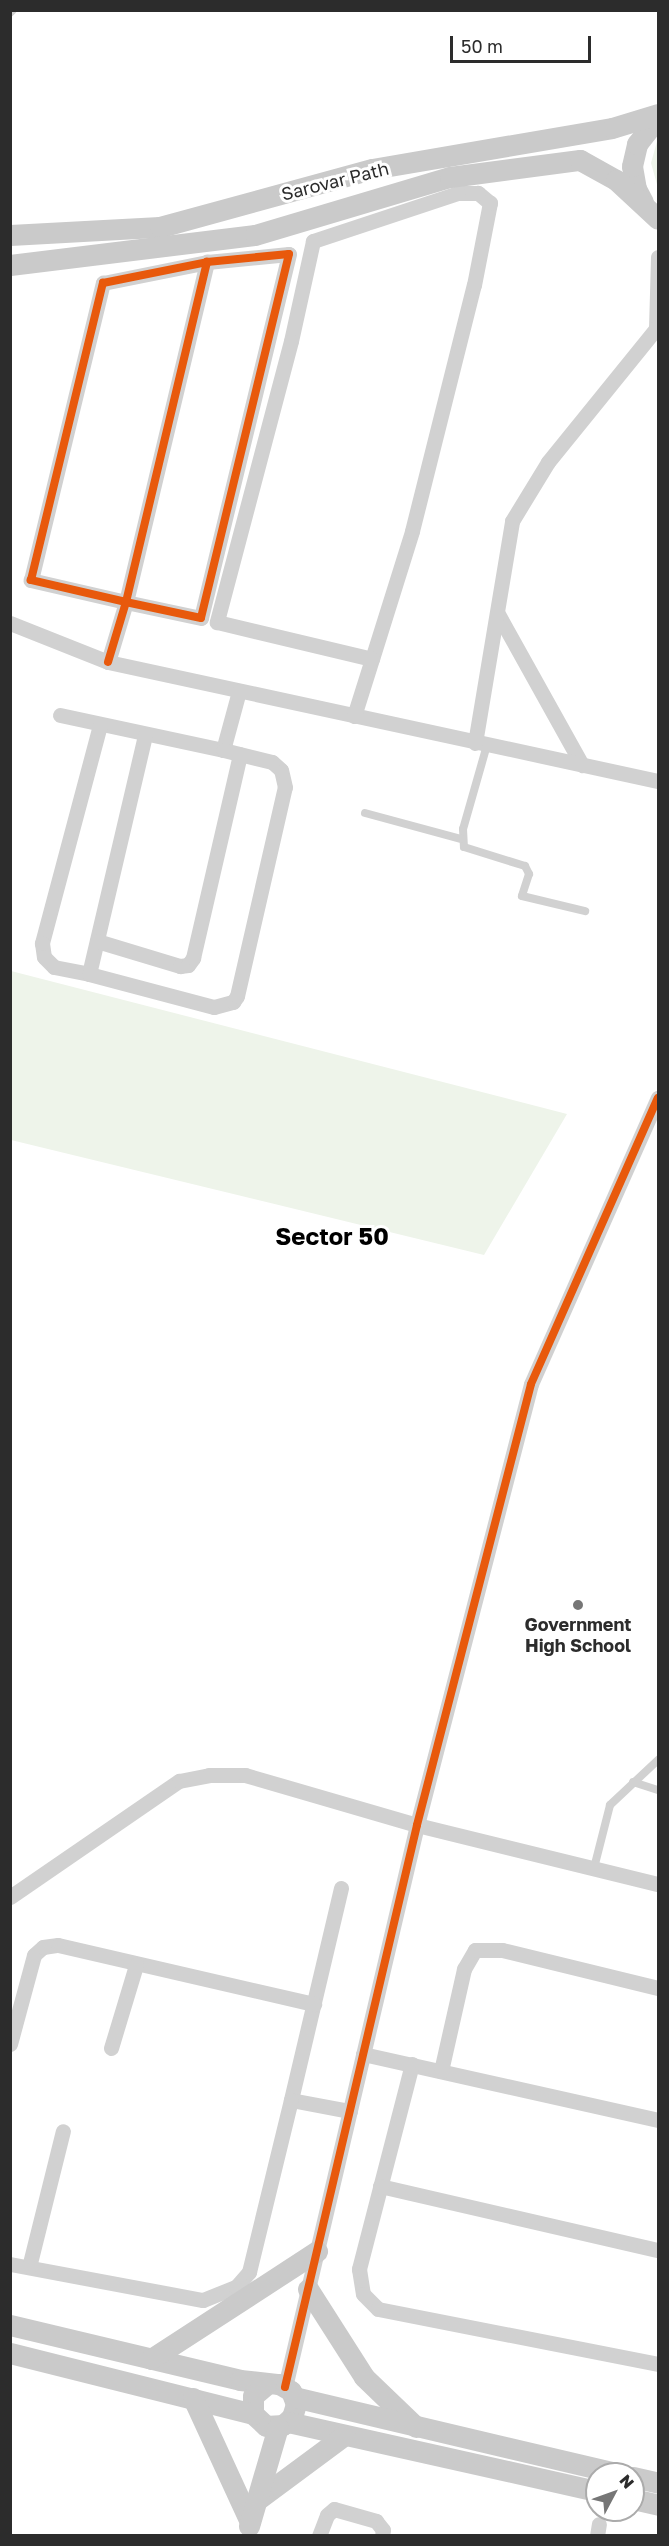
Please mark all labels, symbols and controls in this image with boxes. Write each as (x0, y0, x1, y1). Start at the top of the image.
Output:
scale bar (453, 24, 594, 62)
text: 50 m (461, 35, 503, 57)
street label: Sarovar Path (279, 157, 391, 205)
district label: Sector 50 (275, 1222, 389, 1250)
marker: Government High School (571, 1598, 585, 1612)
place label: Government High School (524, 1614, 632, 1656)
north arrow (585, 2462, 645, 2522)
text: N (616, 2470, 639, 2493)

